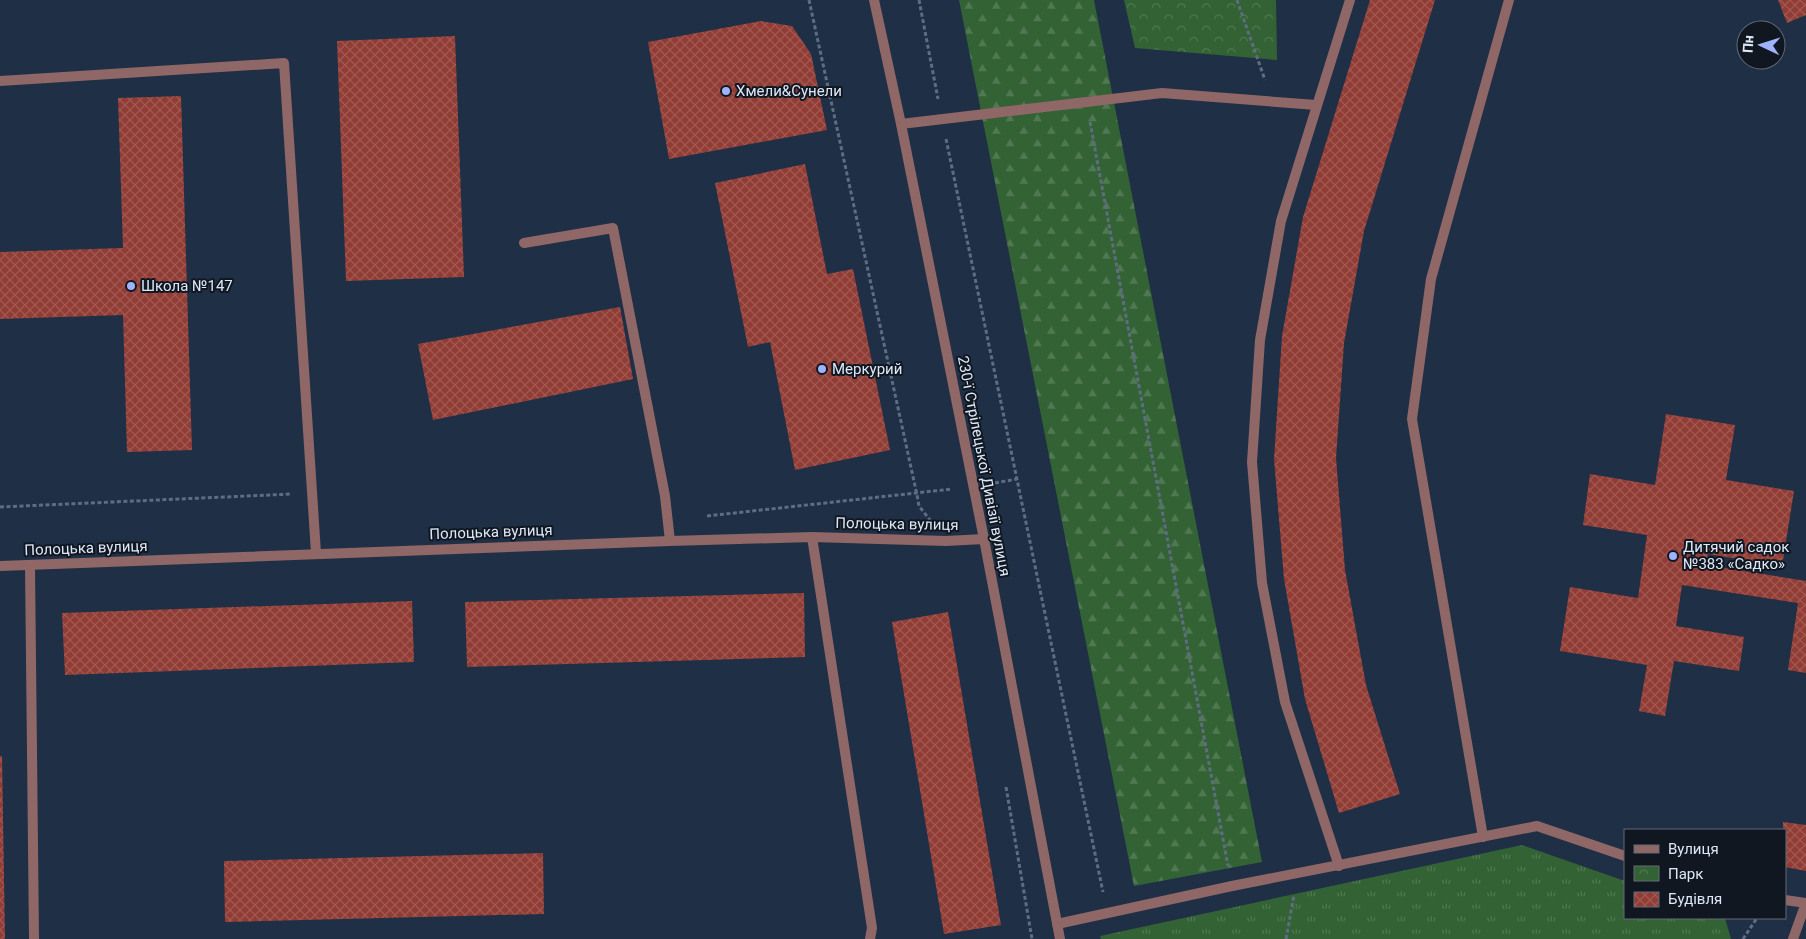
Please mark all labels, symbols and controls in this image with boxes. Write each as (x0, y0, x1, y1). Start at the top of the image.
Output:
north arrow (1736, 20, 1786, 70)
text: Пн (1739, 35, 1757, 54)
place label: Хмели&Сунели (736, 82, 842, 100)
marker: Хмели&Сунели (720, 85, 732, 97)
place label: Школа №147 (141, 277, 233, 295)
marker: Школа №147 (125, 280, 137, 292)
street label: 230-ї Стрілецької Дивізії вулиця (954, 354, 1014, 578)
place label: Меркурий (832, 360, 902, 378)
marker: Меркурий (816, 363, 828, 375)
street label: Полоцька вулиця (835, 514, 959, 534)
street label: Полоцька вулиця (429, 521, 553, 543)
street label: Полоцька вулиця (24, 537, 148, 559)
place label: Дитячий садок №383 «Садко» (1683, 538, 1789, 573)
marker: Дитячий садок №383 «Садко» (1667, 550, 1679, 562)
legend (1624, 829, 1786, 919)
text: Вулиця (1668, 840, 1719, 858)
text: Парк (1668, 865, 1703, 883)
text: Будівля (1668, 890, 1722, 908)

